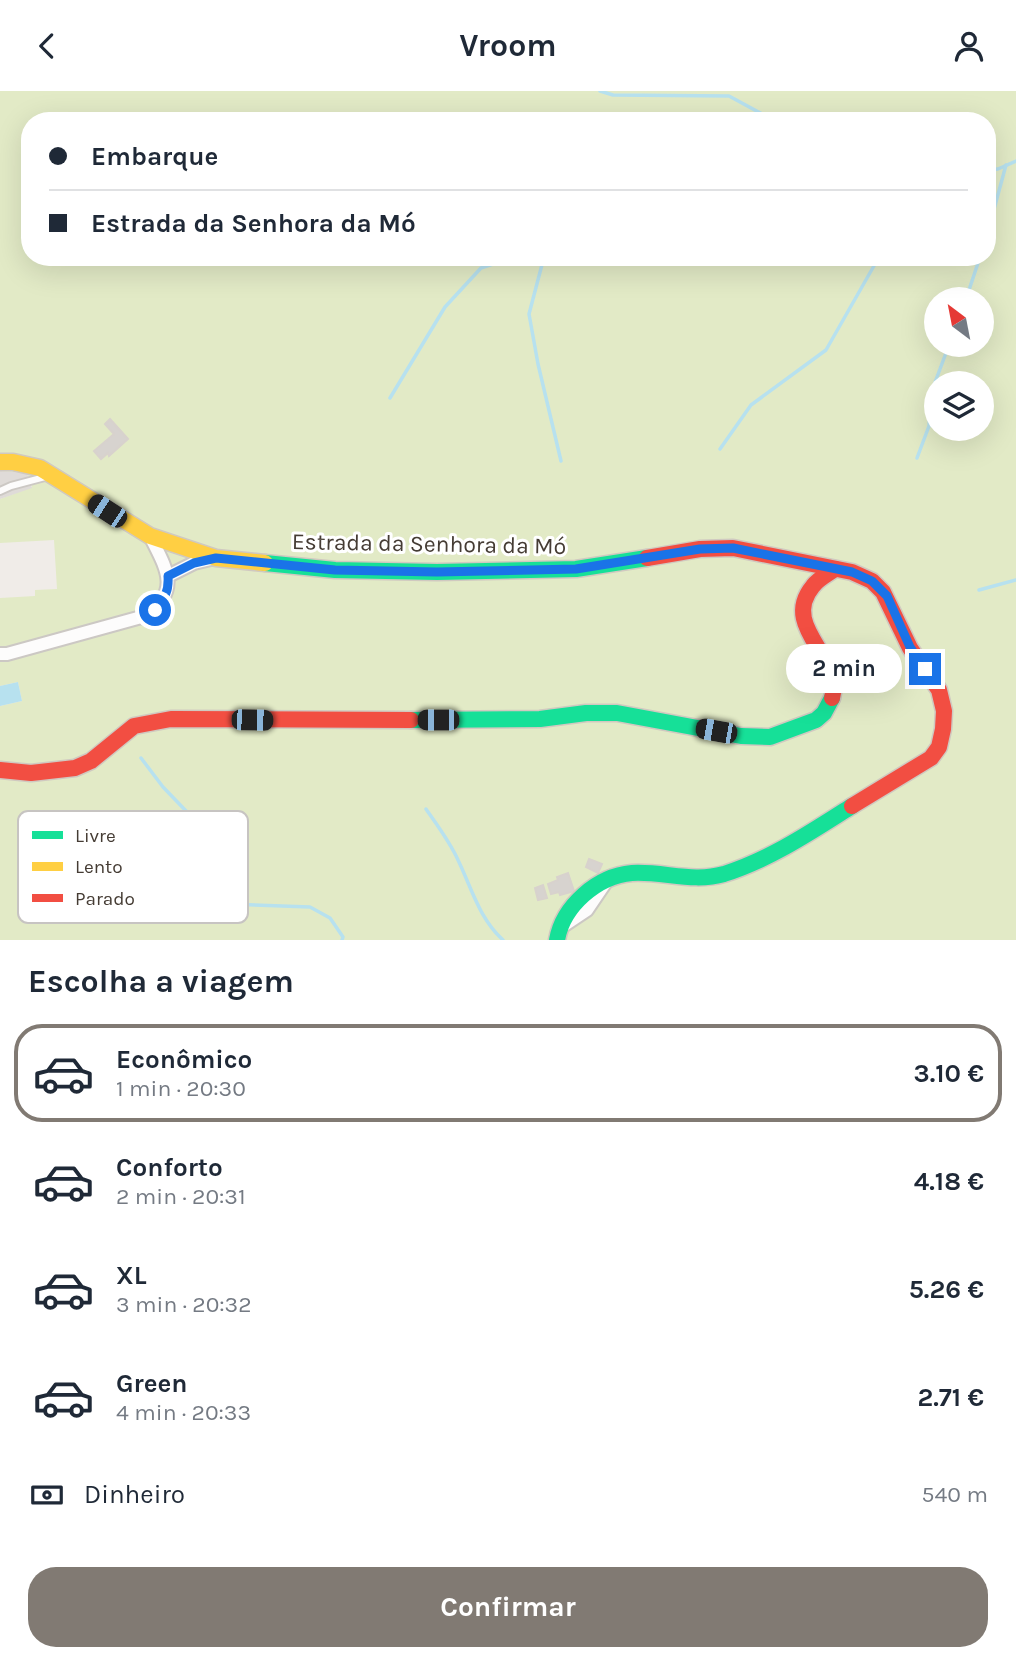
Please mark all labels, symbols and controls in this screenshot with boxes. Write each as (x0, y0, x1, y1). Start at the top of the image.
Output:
icon: back (28, 27, 66, 65)
text: Vroom (459, 27, 557, 64)
icon: person (950, 27, 988, 65)
text: Embarque (91, 141, 218, 172)
text: Estrada da Senhora da Mó (91, 208, 416, 239)
north arrow (924, 287, 994, 357)
map controls (924, 287, 994, 441)
button: layers (924, 371, 994, 441)
car (84, 491, 131, 531)
street label: Estrada da Senhora da Mó (292, 528, 566, 560)
route start (139, 594, 171, 626)
callout: 2 min (785, 645, 900, 693)
route end (909, 653, 941, 685)
text: 2 min (812, 655, 876, 682)
car (231, 709, 274, 731)
car (418, 710, 460, 731)
car (694, 717, 739, 745)
legend (18, 811, 248, 923)
text: Livre (75, 825, 116, 847)
text: Lento (75, 856, 123, 878)
text: Parado (75, 888, 135, 910)
text: Escolha a viagem (28, 963, 294, 1000)
icon: car (32, 1042, 95, 1105)
text: Econômico (116, 1044, 252, 1075)
text: 3.10 € (913, 1058, 984, 1089)
text: 1 min · 20:30 (116, 1075, 246, 1102)
icon: car (32, 1150, 95, 1213)
text: Conforto (116, 1152, 223, 1183)
text: 4.18 € (914, 1166, 984, 1197)
text: 2 min · 20:31 (116, 1183, 246, 1210)
icon: car (32, 1258, 95, 1321)
text: XL (116, 1260, 147, 1291)
text: 5.26 € (909, 1274, 984, 1305)
text: 3 min · 20:32 (116, 1291, 252, 1318)
icon: car (32, 1366, 95, 1429)
text: Green (116, 1368, 188, 1399)
text: 2.71 € (917, 1382, 984, 1413)
text: 4 min · 20:33 (116, 1399, 251, 1426)
icon: cash (28, 1476, 66, 1514)
text: Dinheiro (84, 1479, 185, 1510)
text: 540 m (922, 1481, 988, 1508)
button: Confirmar (28, 1567, 988, 1647)

